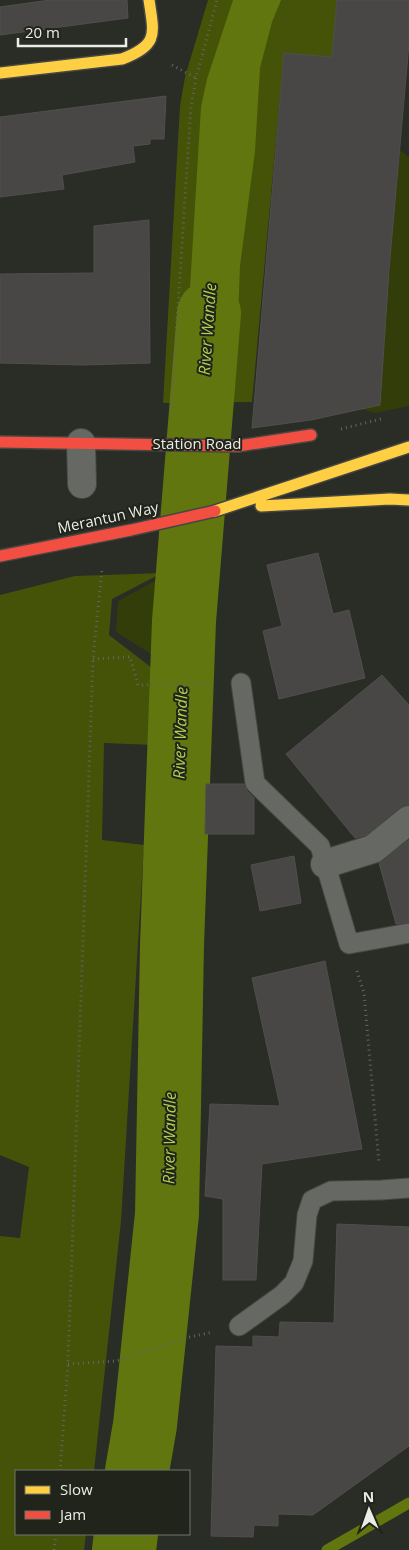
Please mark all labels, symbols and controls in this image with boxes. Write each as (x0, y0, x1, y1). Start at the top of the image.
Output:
scale bar (18, 15, 125, 47)
text: 20 m (25, 22, 60, 42)
water label: River Wandle (193, 282, 221, 376)
street label: Station Road (153, 433, 241, 453)
street label: Merantun Way (55, 496, 161, 538)
water label: River Wandle (167, 687, 193, 779)
water label: River Wandle (157, 1092, 181, 1184)
legend (15, 1470, 190, 1535)
text: Slow (60, 1479, 93, 1499)
north arrow (344, 1485, 394, 1535)
text: N (363, 1487, 375, 1506)
text: Jam (58, 1504, 86, 1524)

